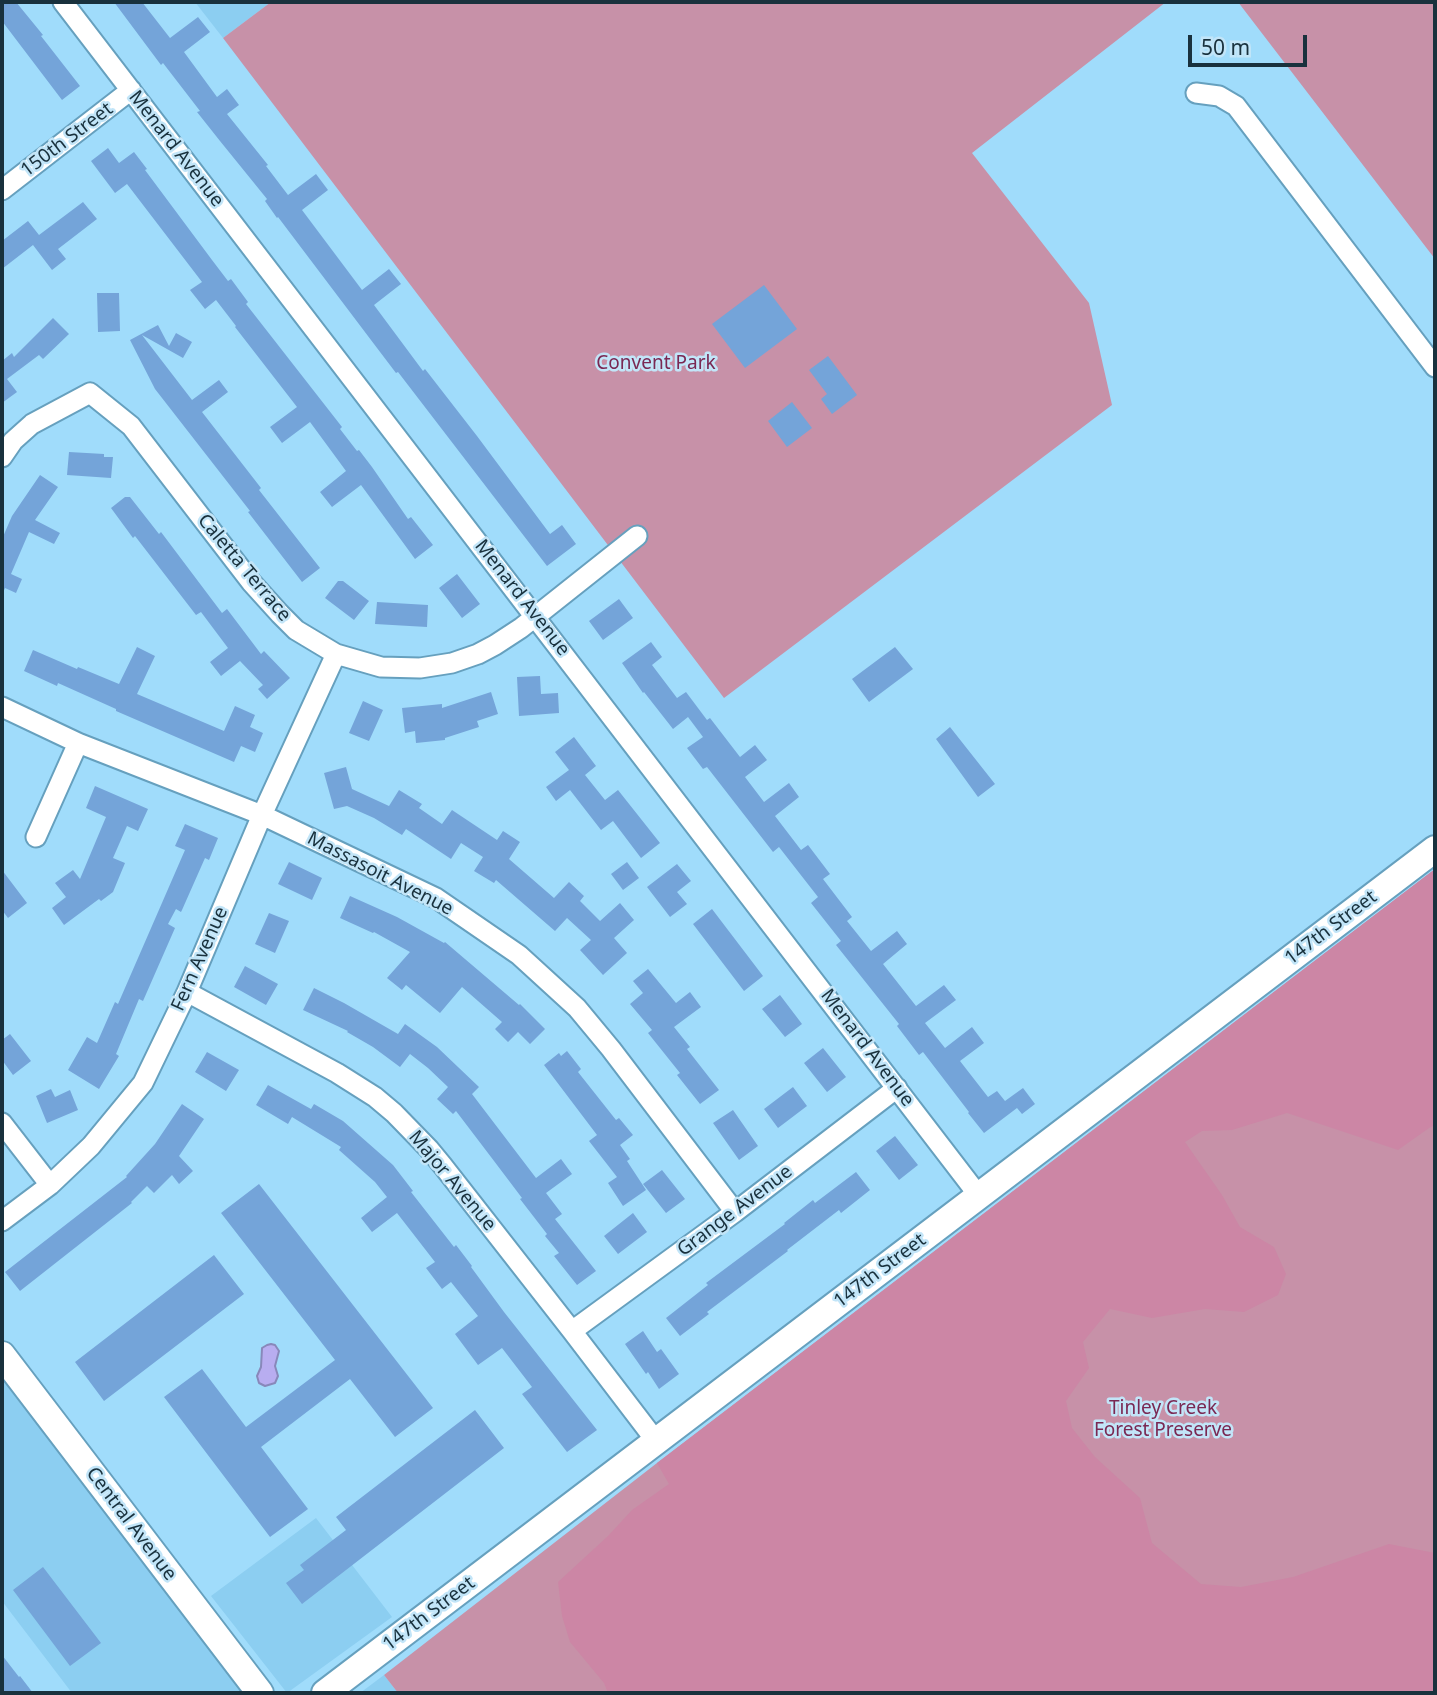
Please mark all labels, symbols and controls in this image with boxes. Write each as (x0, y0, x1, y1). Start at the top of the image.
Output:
scale bar (1192, 21, 1311, 65)
text: 50 m (1201, 33, 1250, 61)
street label: Menard Avenue (124, 86, 228, 212)
street label: 150th Street (17, 98, 117, 182)
park label: Convent Park (596, 353, 716, 375)
street label: Caletta Terrace (192, 510, 296, 626)
street label: Menard Avenue (470, 535, 574, 661)
street label: Massasoit Avenue (303, 827, 457, 921)
street label: 147th Street (1281, 886, 1381, 970)
street label: Fern Avenue (167, 903, 233, 1015)
street label: Menard Avenue (815, 985, 919, 1111)
street label: Major Avenue (403, 1126, 501, 1236)
street label: Grange Avenue (673, 1160, 797, 1262)
street label: 147th Street (830, 1229, 930, 1313)
park label: Tinley Creek Forest Preserve (1094, 1398, 1232, 1442)
street label: Central Avenue (81, 1463, 181, 1585)
street label: 147th Street (379, 1572, 479, 1656)

